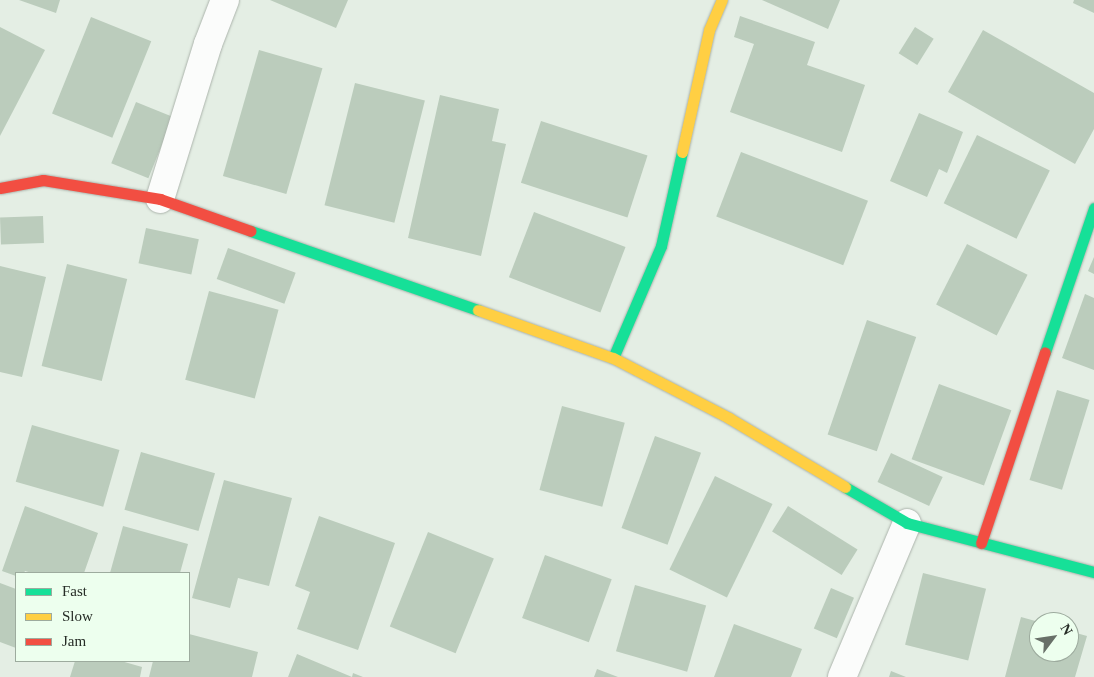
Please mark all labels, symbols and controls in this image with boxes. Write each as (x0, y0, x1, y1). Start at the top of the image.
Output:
legend (15, 572, 190, 662)
text: Fast (62, 583, 87, 599)
text: Slow (62, 608, 93, 624)
north arrow (1029, 612, 1079, 662)
text: N (1057, 621, 1075, 638)
text: Jam (62, 633, 86, 649)

